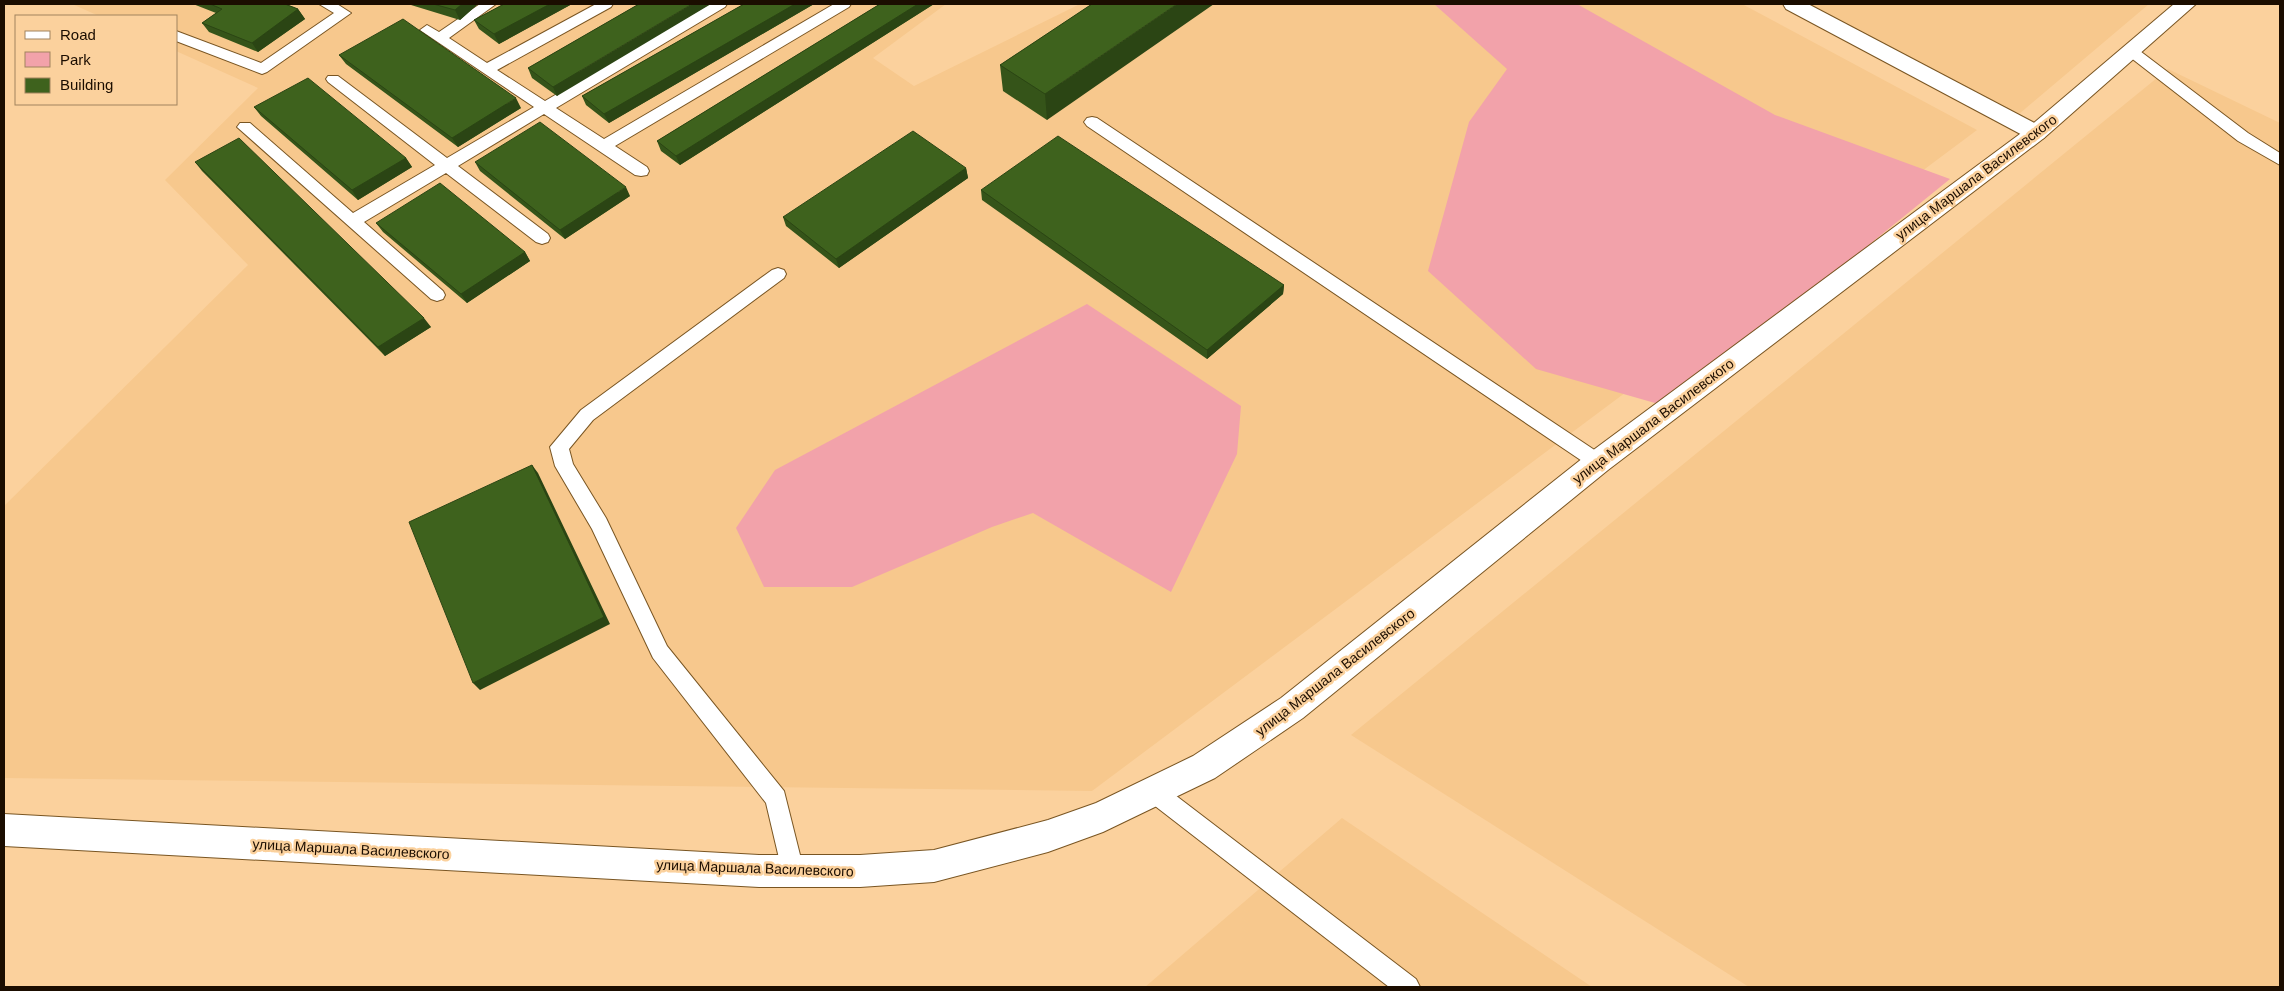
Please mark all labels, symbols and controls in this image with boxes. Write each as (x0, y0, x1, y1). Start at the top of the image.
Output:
legend (15, 15, 178, 105)
text: Road (60, 26, 96, 43)
text: Park (60, 51, 91, 68)
text: Building (60, 76, 113, 93)
street label: улица Маршала Василевского (1892, 111, 2060, 243)
street label: улица Маршала Василевского (1569, 355, 1737, 487)
street label: улица Маршала Василевского (1252, 605, 1418, 739)
street label: улица Маршала Василевского (252, 836, 450, 862)
street label: улица Маршала Василевского (656, 857, 854, 879)

